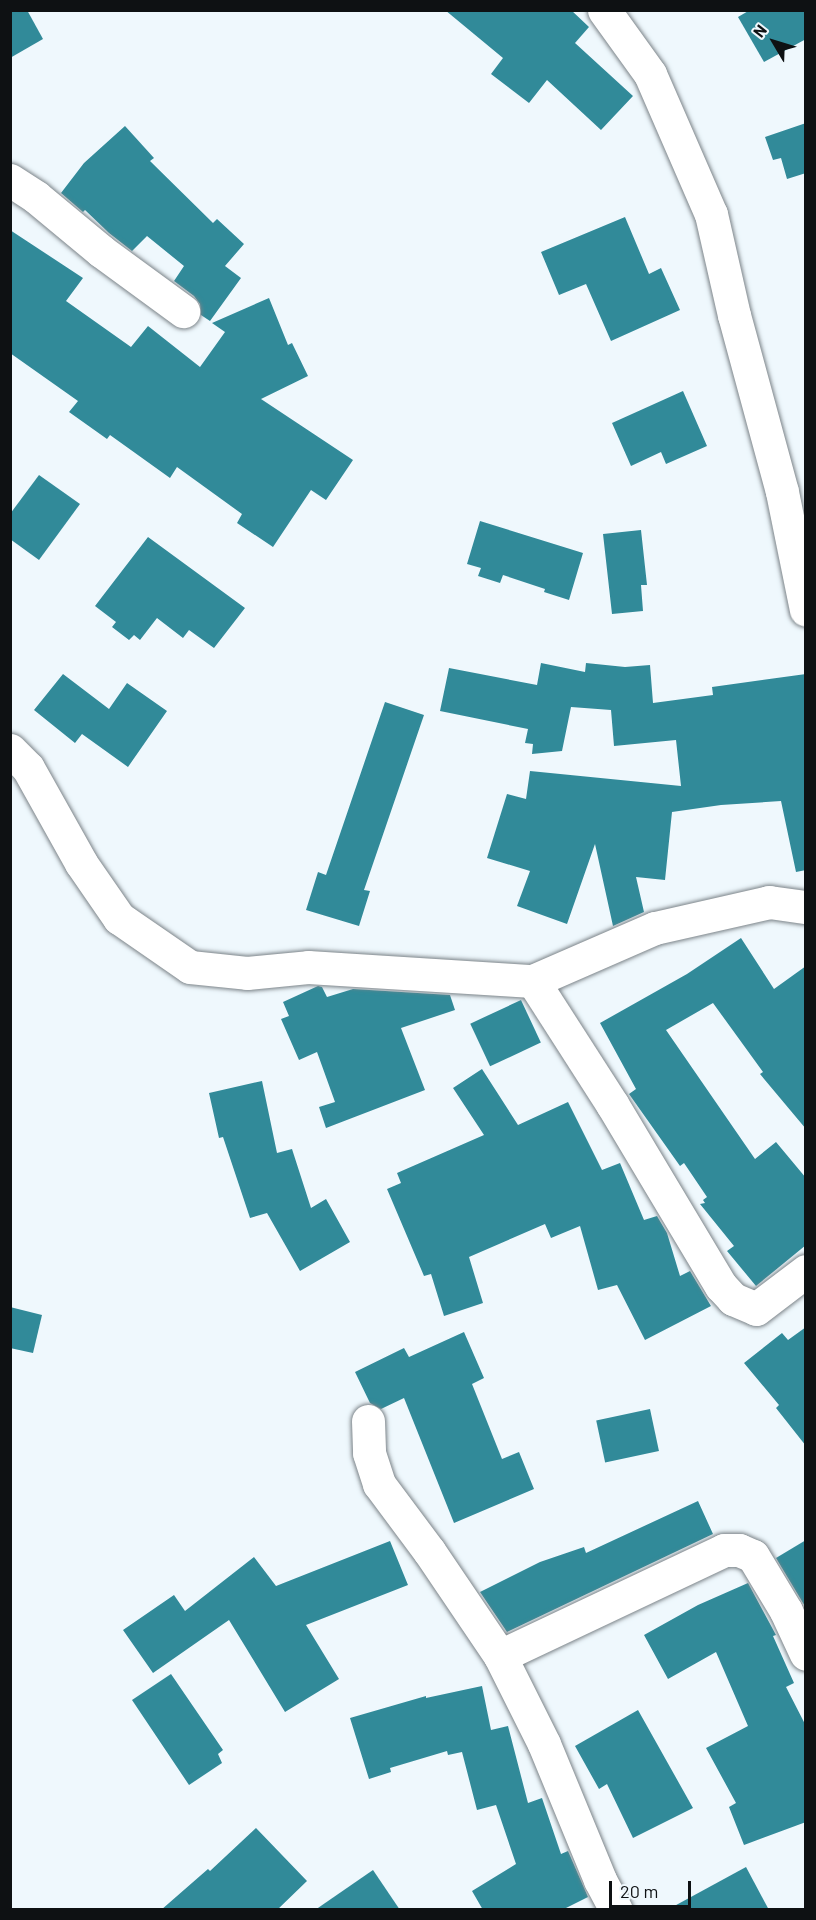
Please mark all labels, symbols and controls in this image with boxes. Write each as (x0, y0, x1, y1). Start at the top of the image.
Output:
north arrow (744, 12, 804, 72)
text: N (749, 21, 770, 41)
scale bar (612, 1869, 694, 1907)
text: 20 m (620, 1880, 658, 1902)

